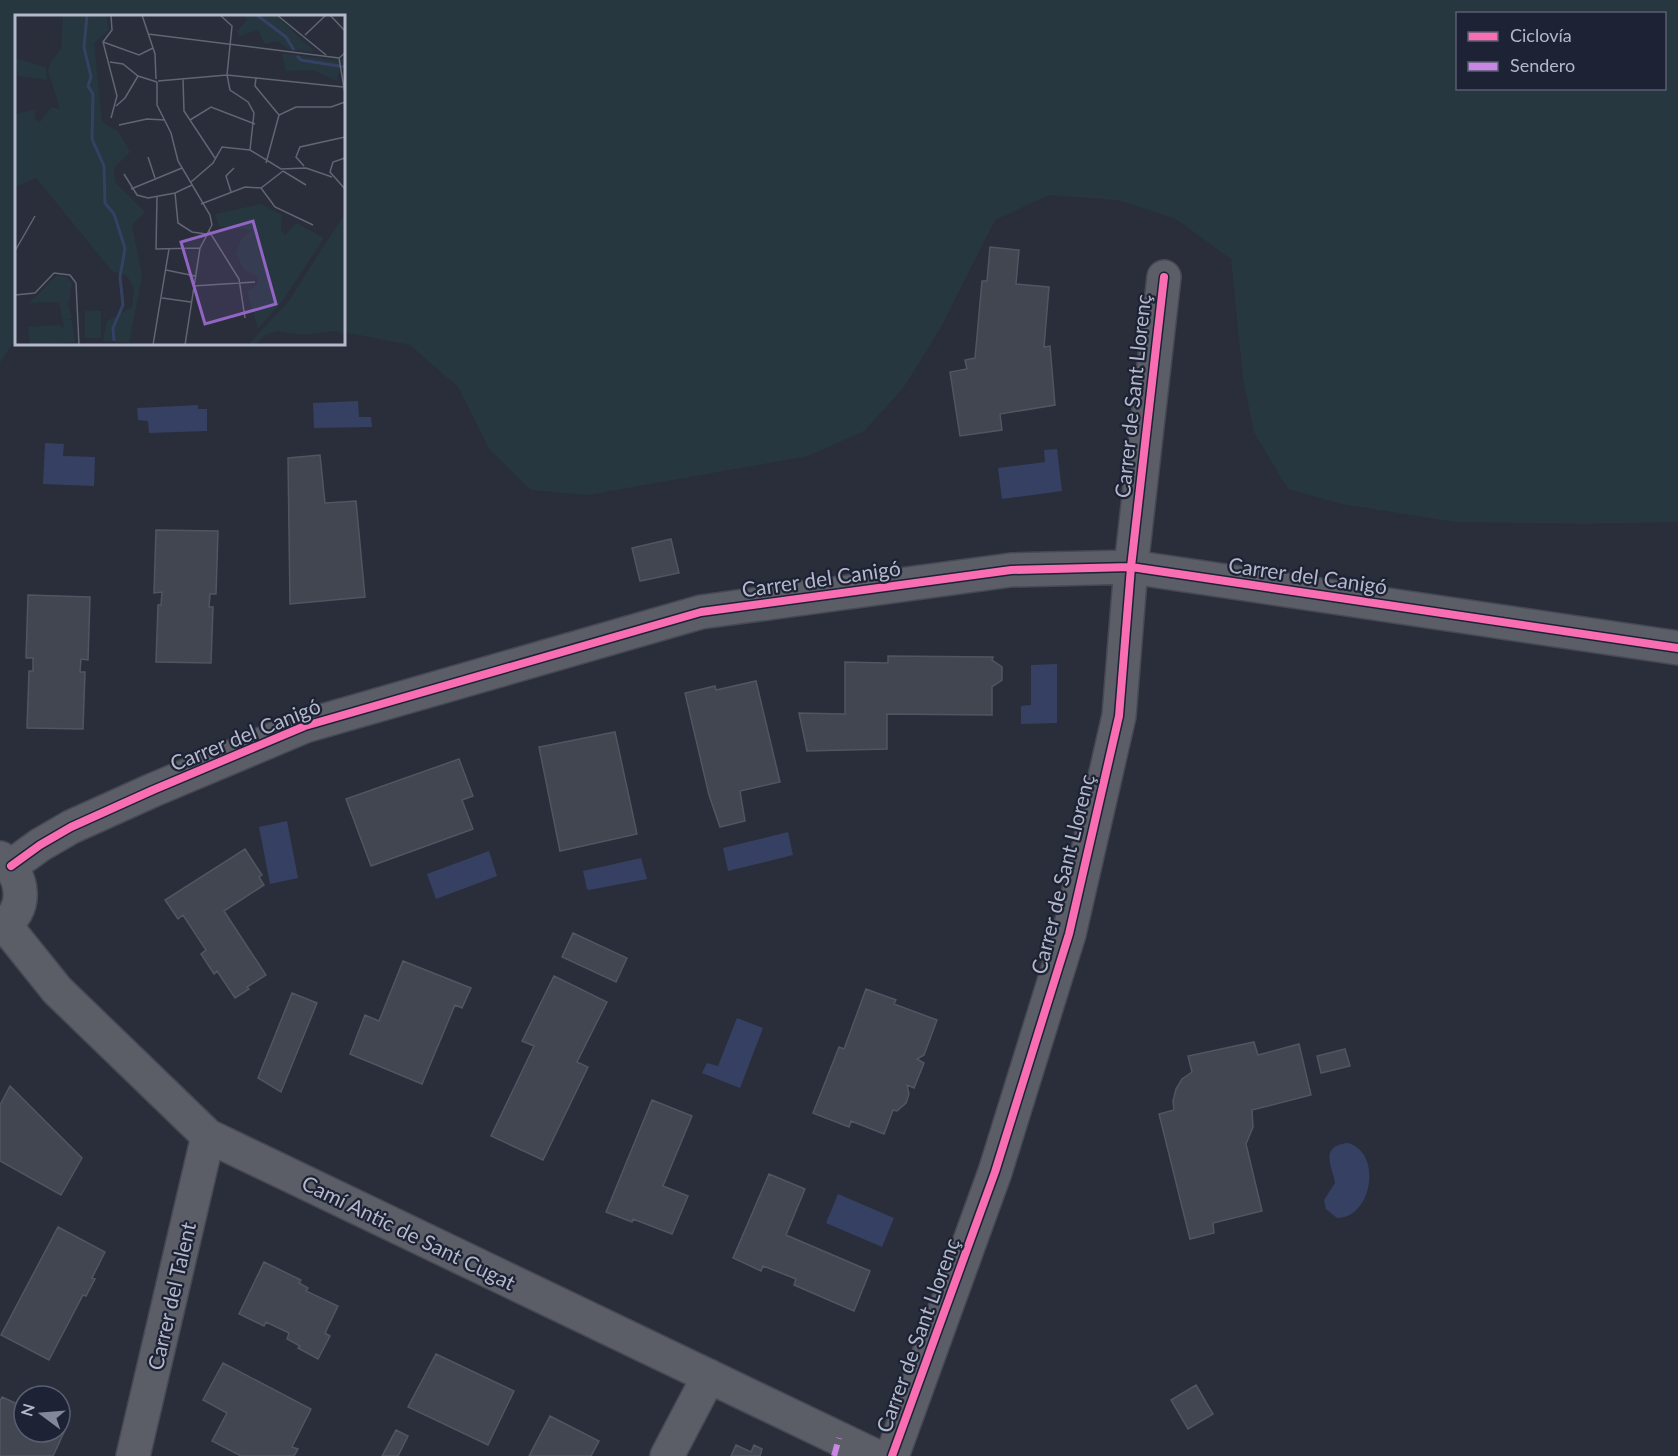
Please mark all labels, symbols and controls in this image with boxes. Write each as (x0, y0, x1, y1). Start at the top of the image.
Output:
legend (1456, 12, 1666, 90)
inset map (15, 15, 345, 345)
text: Ciclovía (1510, 24, 1572, 46)
text: Sendero (1510, 54, 1575, 76)
street label: Carrer de Sant Llorenç (1109, 293, 1155, 499)
street label: Carrer del Canigó (1227, 551, 1389, 599)
street label: Carrer del Canigó (740, 554, 902, 602)
street label: Carrer del Canigó (166, 692, 324, 776)
street label: Carrer de Sant Llorenç (1025, 771, 1099, 977)
street label: Camí Antic de Sant Cugat (298, 1169, 520, 1295)
street label: Carrer del Talent (142, 1219, 200, 1372)
street label: Carrer de Sant Llorenç (870, 1234, 964, 1436)
north arrow (12, 1384, 72, 1444)
text: N (16, 1401, 38, 1418)

